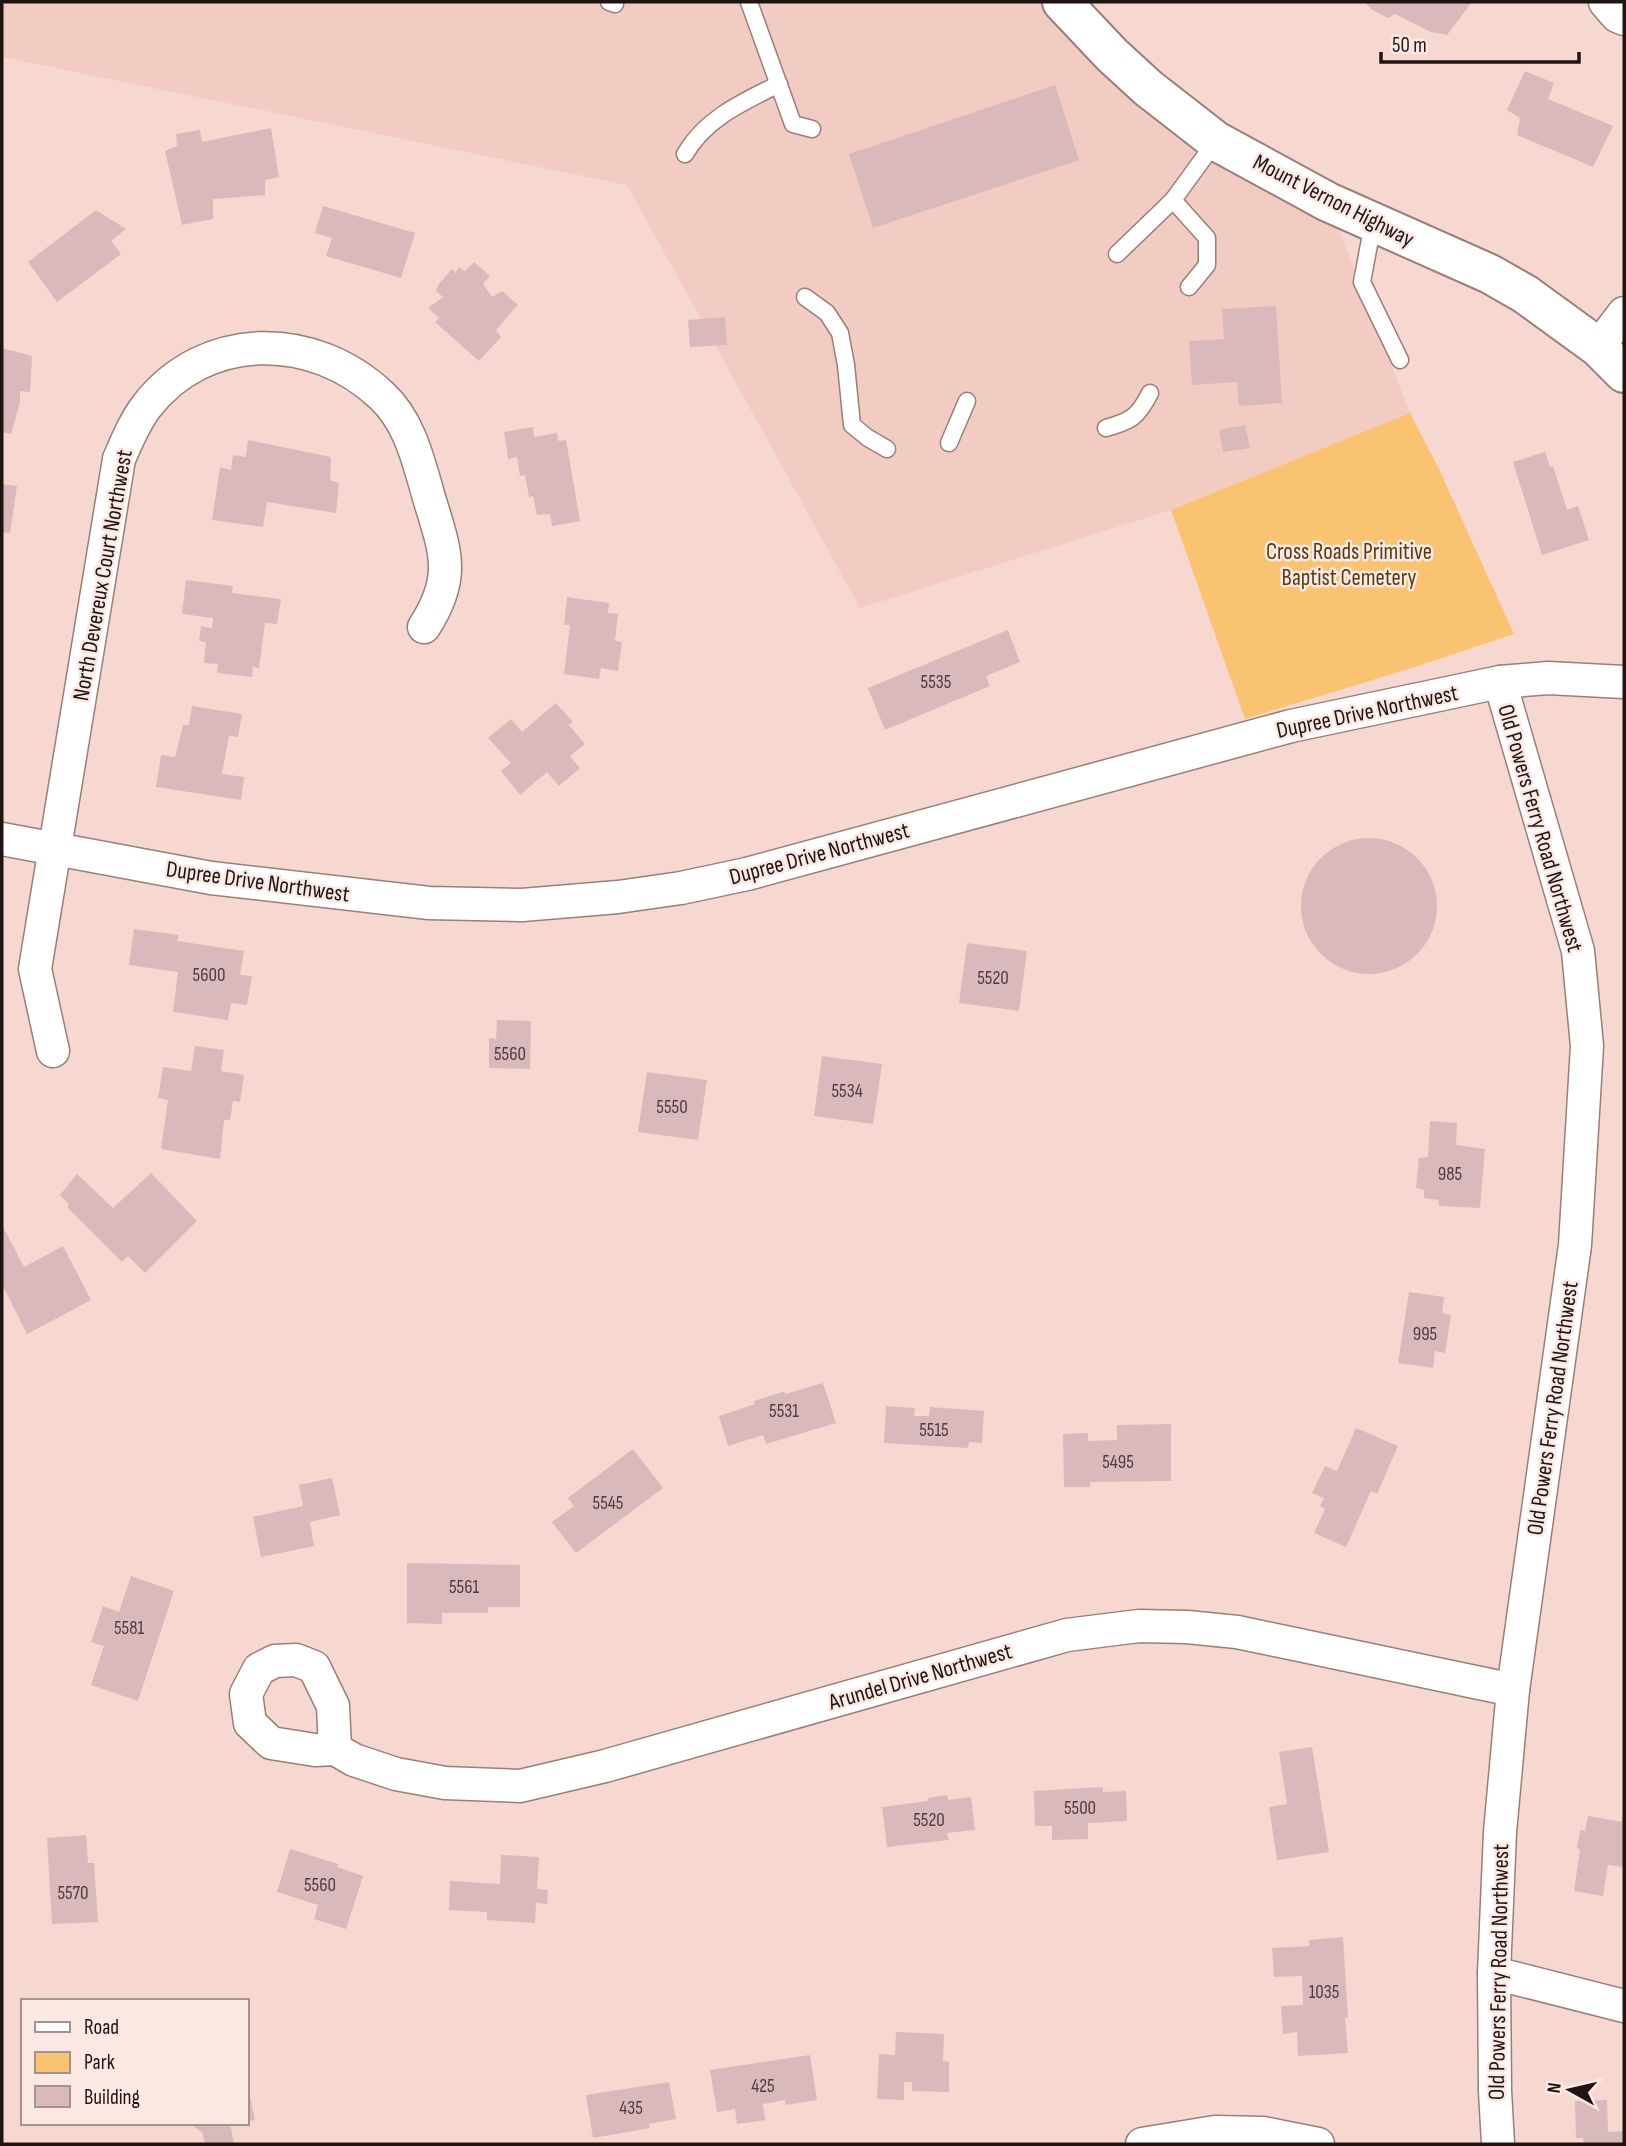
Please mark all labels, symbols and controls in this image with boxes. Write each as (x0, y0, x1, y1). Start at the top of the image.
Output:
scale bar (1381, 21, 1579, 65)
text: 50 m (1392, 33, 1427, 58)
street label: Mount Vernon Highway (1248, 148, 1419, 254)
street label: North Devereux Court Northwest (67, 447, 139, 703)
park label: Cross Roads Primitive Baptist Cemetery (1266, 538, 1432, 592)
house number: 5535 (921, 671, 951, 694)
street label: Dupree Drive Northwest (1274, 679, 1461, 745)
street label: Old Powers Ferry Road Northwest (1491, 701, 1589, 955)
street label: Dupree Drive Northwest (726, 817, 912, 891)
street label: Dupree Drive Northwest (164, 855, 351, 909)
house number: 5600 (193, 964, 225, 987)
house number: 5520 (977, 967, 1009, 990)
house number: 5560 (494, 1043, 526, 1066)
house number: 5534 (831, 1080, 863, 1103)
house number: 5550 (656, 1096, 688, 1119)
house number: 985 (1438, 1163, 1462, 1186)
street label: Old Powers Ferry Road Northwest (1521, 1279, 1585, 1537)
house number: 995 (1413, 1323, 1437, 1346)
house number: 5531 (769, 1400, 799, 1423)
house number: 5515 (919, 1419, 949, 1442)
house number: 5495 (1102, 1451, 1134, 1474)
house number: 5545 (593, 1492, 623, 1515)
house number: 5561 (449, 1576, 479, 1599)
house number: 5581 (114, 1617, 144, 1640)
street label: Arundel Drive Northwest (824, 1637, 1015, 1717)
house number: 5500 (1064, 1797, 1096, 1820)
house number: 5520 (913, 1809, 945, 1832)
street label: Old Powers Ferry Road Northwest (1483, 1844, 1515, 2100)
house number: 5560 (304, 1874, 336, 1897)
house number: 5570 (57, 1882, 89, 1905)
house number: 1035 (1309, 1981, 1339, 2004)
legend (21, 1999, 248, 2125)
text: Road (84, 2015, 119, 2040)
text: Park (84, 2050, 115, 2075)
north arrow (1535, 2055, 1605, 2125)
house number: 425 (751, 2075, 775, 2098)
text: N (1543, 2081, 1567, 2094)
text: Building (84, 2085, 140, 2110)
house number: 435 (619, 2097, 643, 2120)

